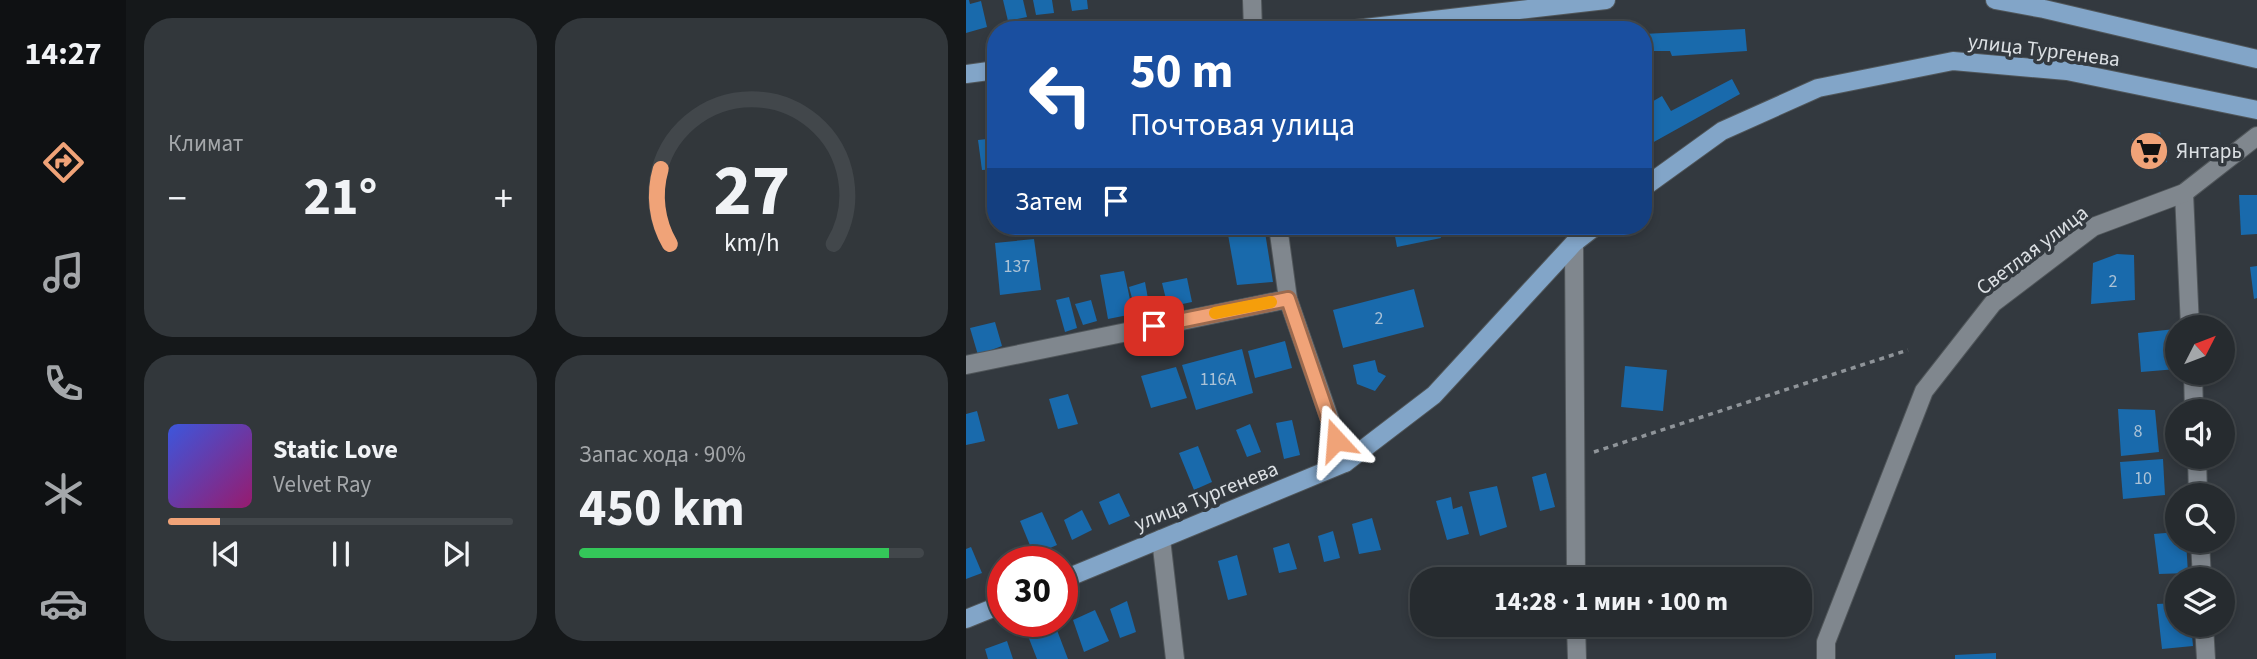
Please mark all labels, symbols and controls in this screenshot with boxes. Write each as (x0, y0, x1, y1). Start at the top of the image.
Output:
street label: улица Тургенева (1966, 26, 2122, 74)
text: 14:27 (24, 31, 102, 77)
text: 50 m (1130, 37, 1234, 107)
icon: left (1015, 49, 1106, 140)
text: Почтовая улица (1130, 102, 1355, 148)
text: Климат (168, 127, 243, 160)
supermarket icon: Янтарь (2128, 130, 2170, 172)
place label: Янтарь (2176, 136, 2242, 166)
icon: directions (39, 138, 88, 187)
text: 27 (713, 139, 790, 243)
text: 21° (304, 161, 377, 235)
text: − (168, 172, 187, 226)
text: + (494, 172, 513, 226)
icon: arrive (1097, 182, 1135, 220)
text: Затем (1015, 183, 1083, 220)
street label: Светлая улица (1970, 198, 2094, 302)
text: km/h (724, 224, 779, 260)
icon: music (39, 248, 88, 297)
house number: 137 (1004, 254, 1030, 279)
house number: 2 (2109, 269, 2118, 294)
pin (1124, 296, 1184, 356)
house number: 2 (1375, 306, 1384, 331)
icon: arrive (1135, 307, 1173, 345)
north arrow (2165, 315, 2235, 385)
map controls (2165, 315, 2235, 637)
icon: phone (39, 359, 88, 408)
house number: 116А (1200, 367, 1237, 392)
button: sound (2165, 399, 2235, 469)
position arrow (1299, 403, 1373, 477)
house number: 8 (2134, 419, 2143, 444)
text: Static Love (273, 431, 398, 468)
text: Запас хода · 90% (579, 438, 746, 471)
street label: улица Тургенева (1129, 453, 1283, 539)
house number: 10 (2134, 466, 2152, 491)
text: Velvet Ray (273, 468, 371, 501)
icon: climate (39, 469, 88, 518)
text: 450 km (579, 472, 745, 546)
button: search (2165, 483, 2235, 553)
icon: previous (207, 535, 245, 573)
icon: pause (322, 535, 360, 573)
icon: next (437, 535, 475, 573)
speed limit sign: 30 (987, 546, 1078, 637)
button: layers (2165, 567, 2235, 637)
icon: car (39, 579, 88, 628)
text: 14:28 · 1 мин · 100 m (1494, 583, 1728, 620)

